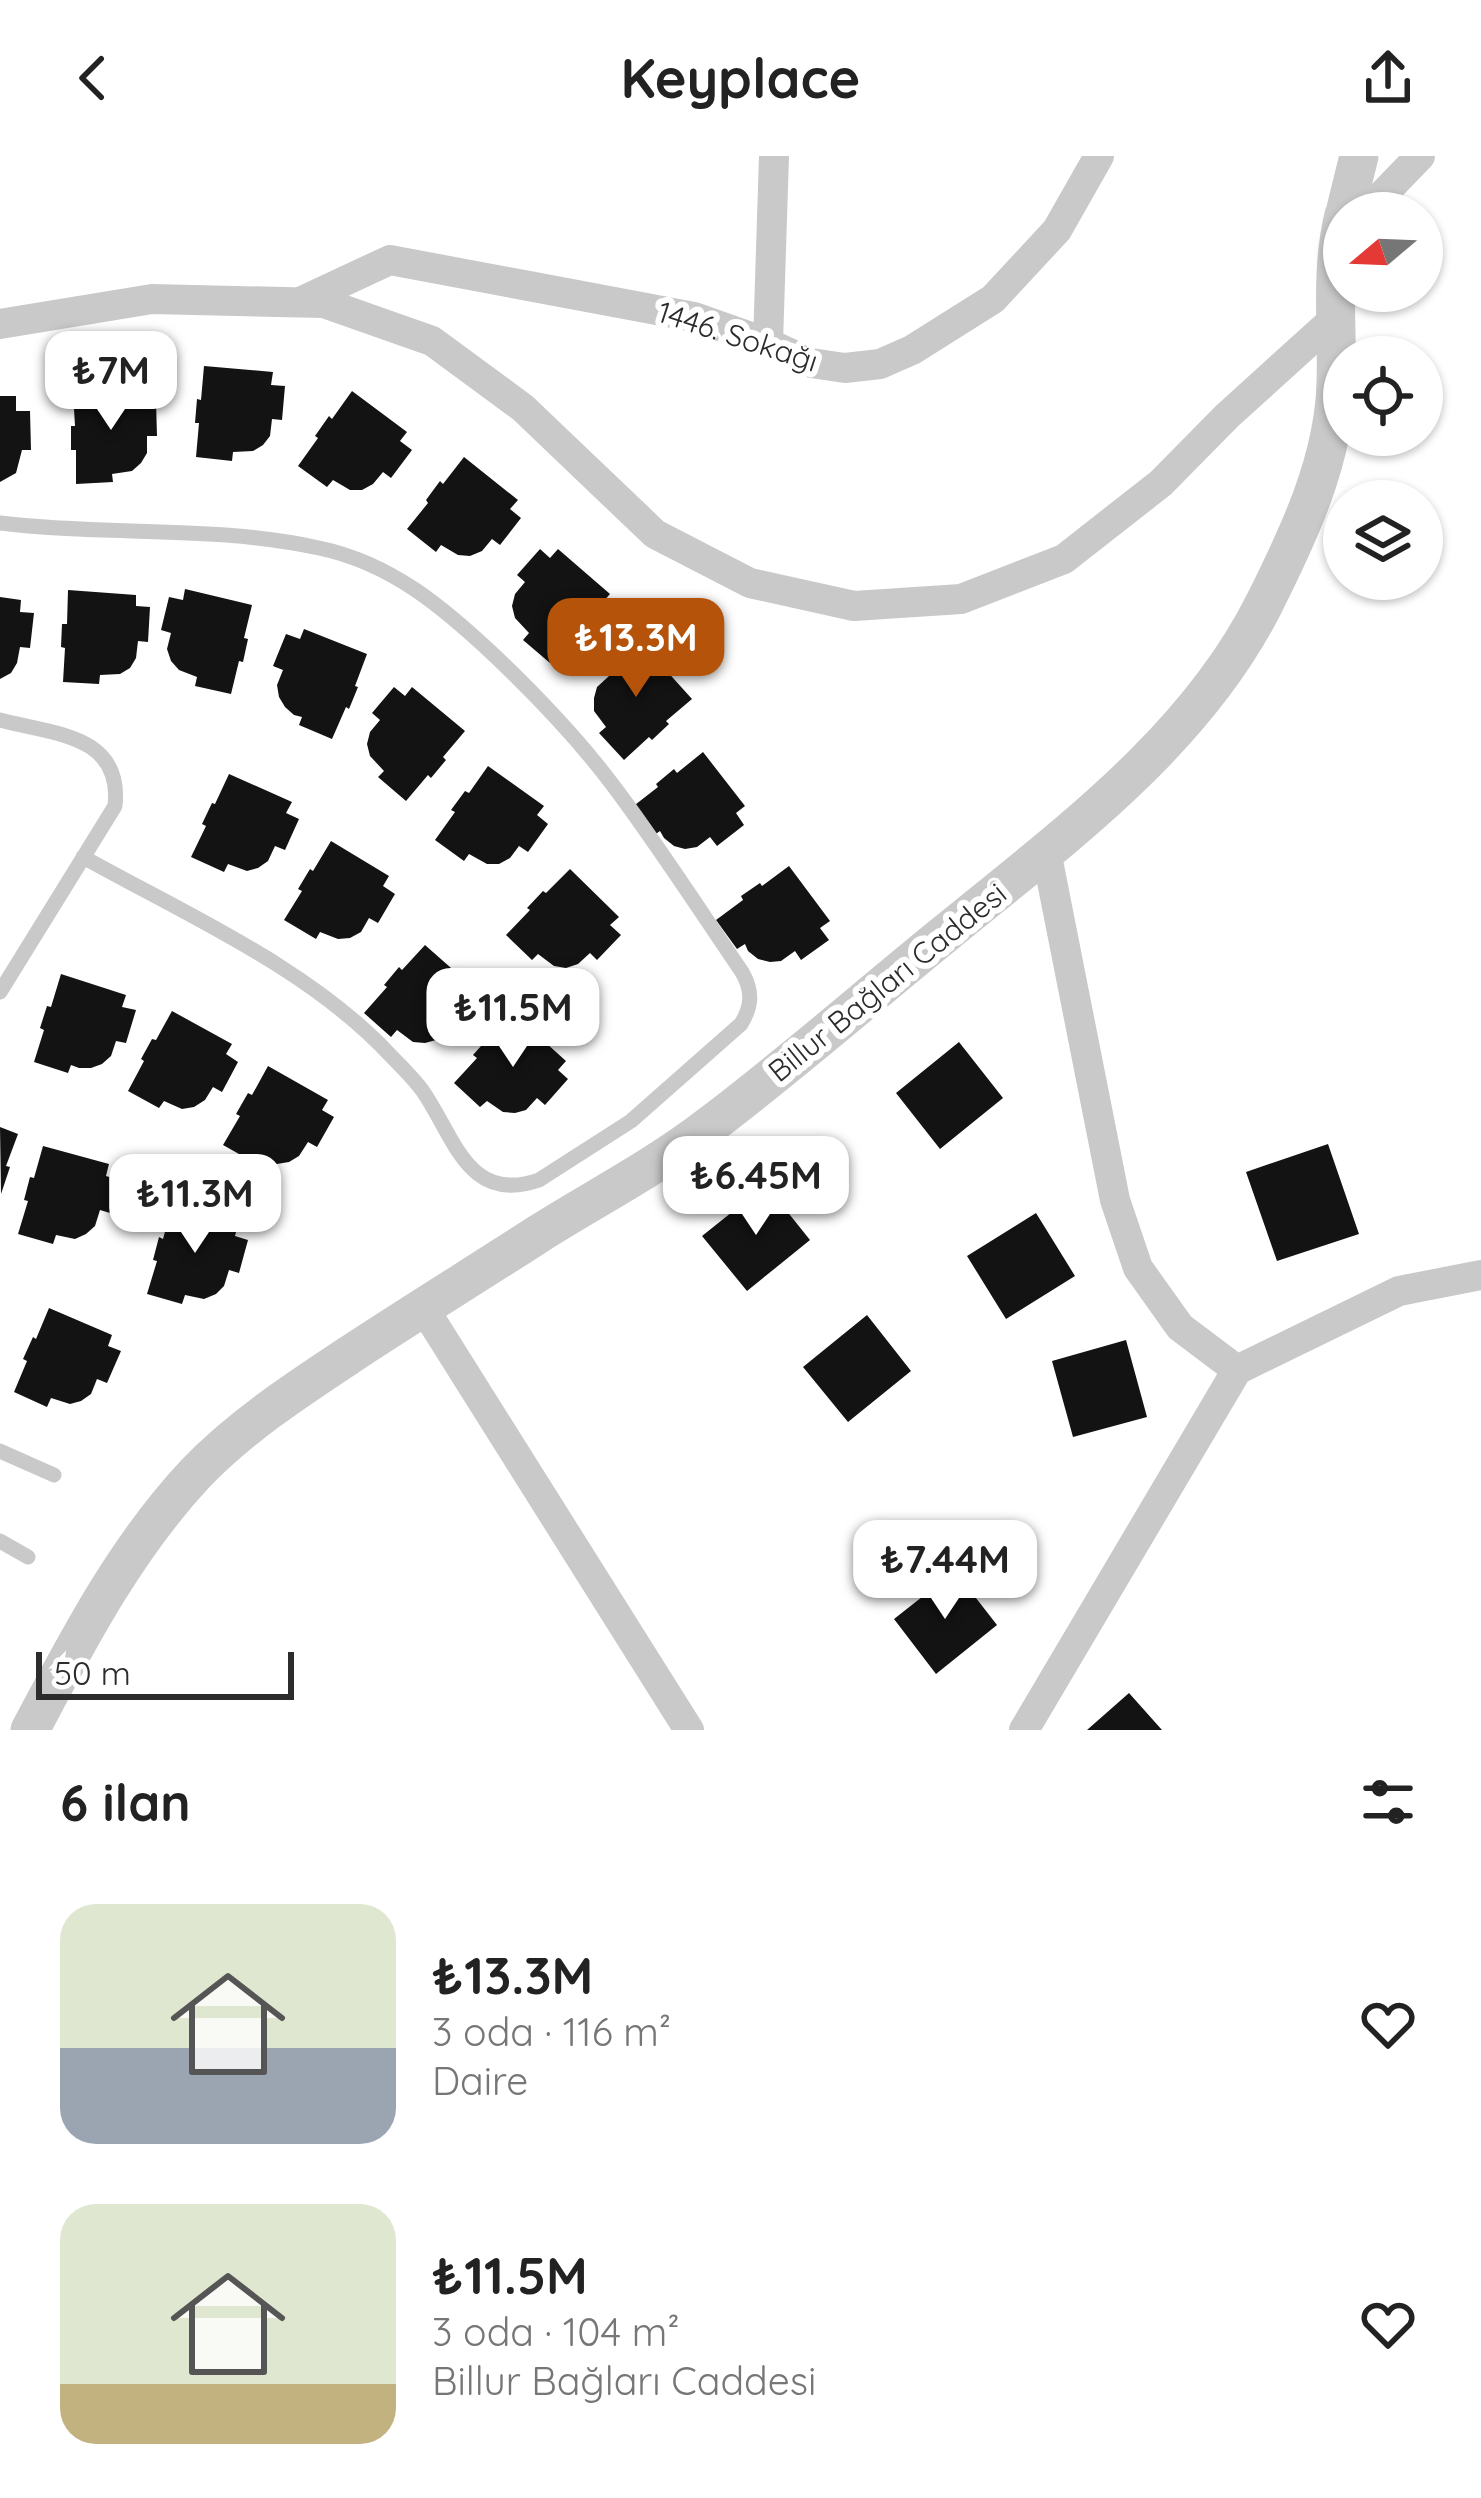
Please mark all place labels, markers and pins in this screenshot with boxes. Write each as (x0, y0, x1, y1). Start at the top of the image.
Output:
pin: ₺7M (53, 331, 169, 433)
pin: ₺13.3M (538, 598, 734, 700)
pin: ₺11.5M (415, 968, 611, 1070)
pin: ₺6.45M (658, 1136, 854, 1238)
pin: ₺11.3M (97, 1154, 293, 1256)
pin: ₺7.44M (847, 1520, 1043, 1622)

